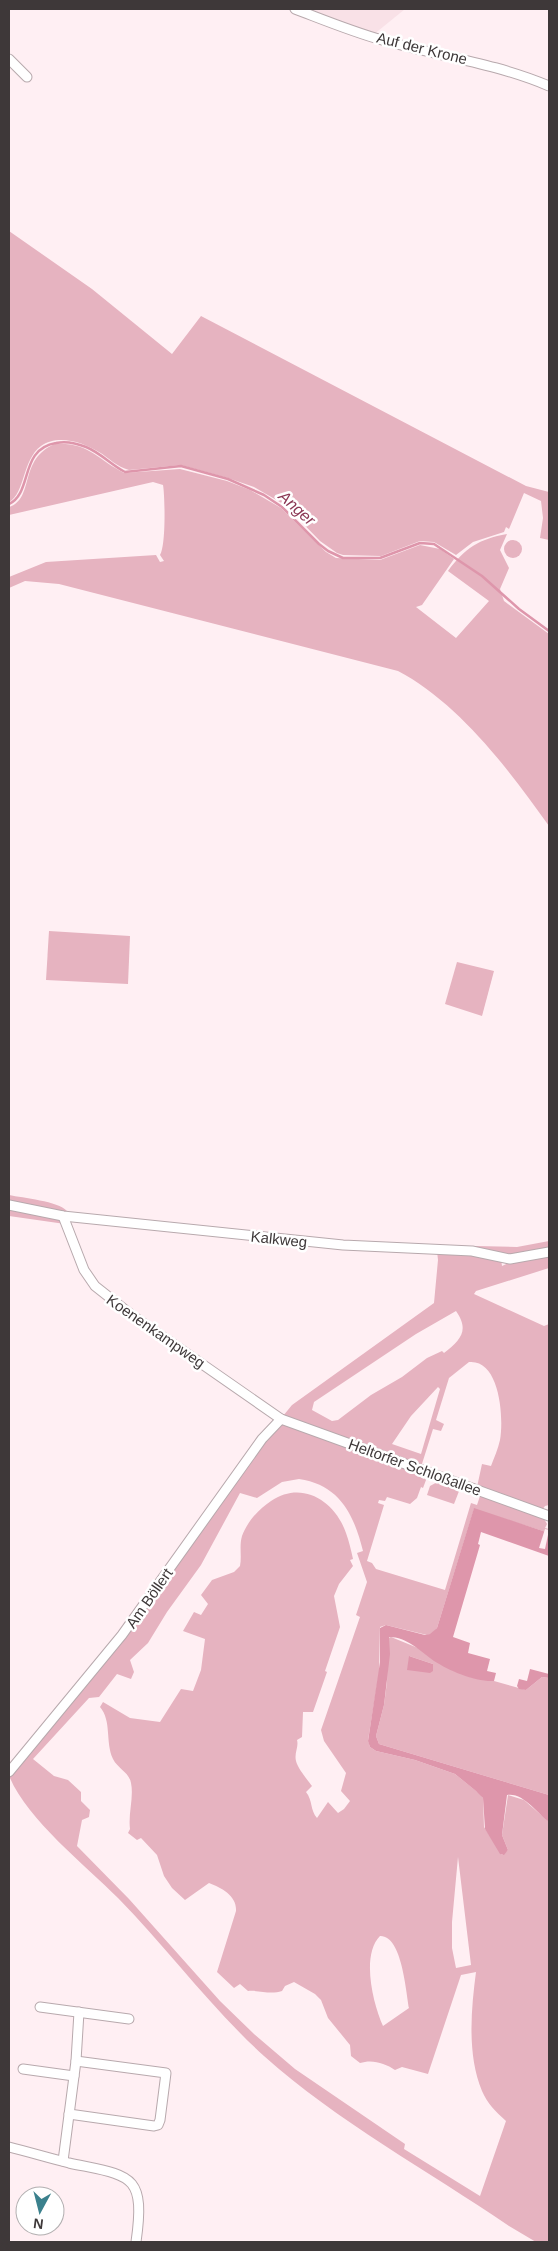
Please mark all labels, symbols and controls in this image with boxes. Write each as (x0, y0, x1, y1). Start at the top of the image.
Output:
street label: Auf der Krone (375, 29, 469, 67)
water label: Anger (275, 487, 319, 529)
street label: Kalkweg (250, 1228, 308, 1250)
street label: Koenenkampweg (104, 1291, 208, 1371)
street label: Heltorfer Schloßallee (346, 1435, 484, 1499)
street label: Am Böllert (122, 1564, 176, 1631)
north arrow (15, 2186, 65, 2236)
text: N (32, 2215, 44, 2232)

